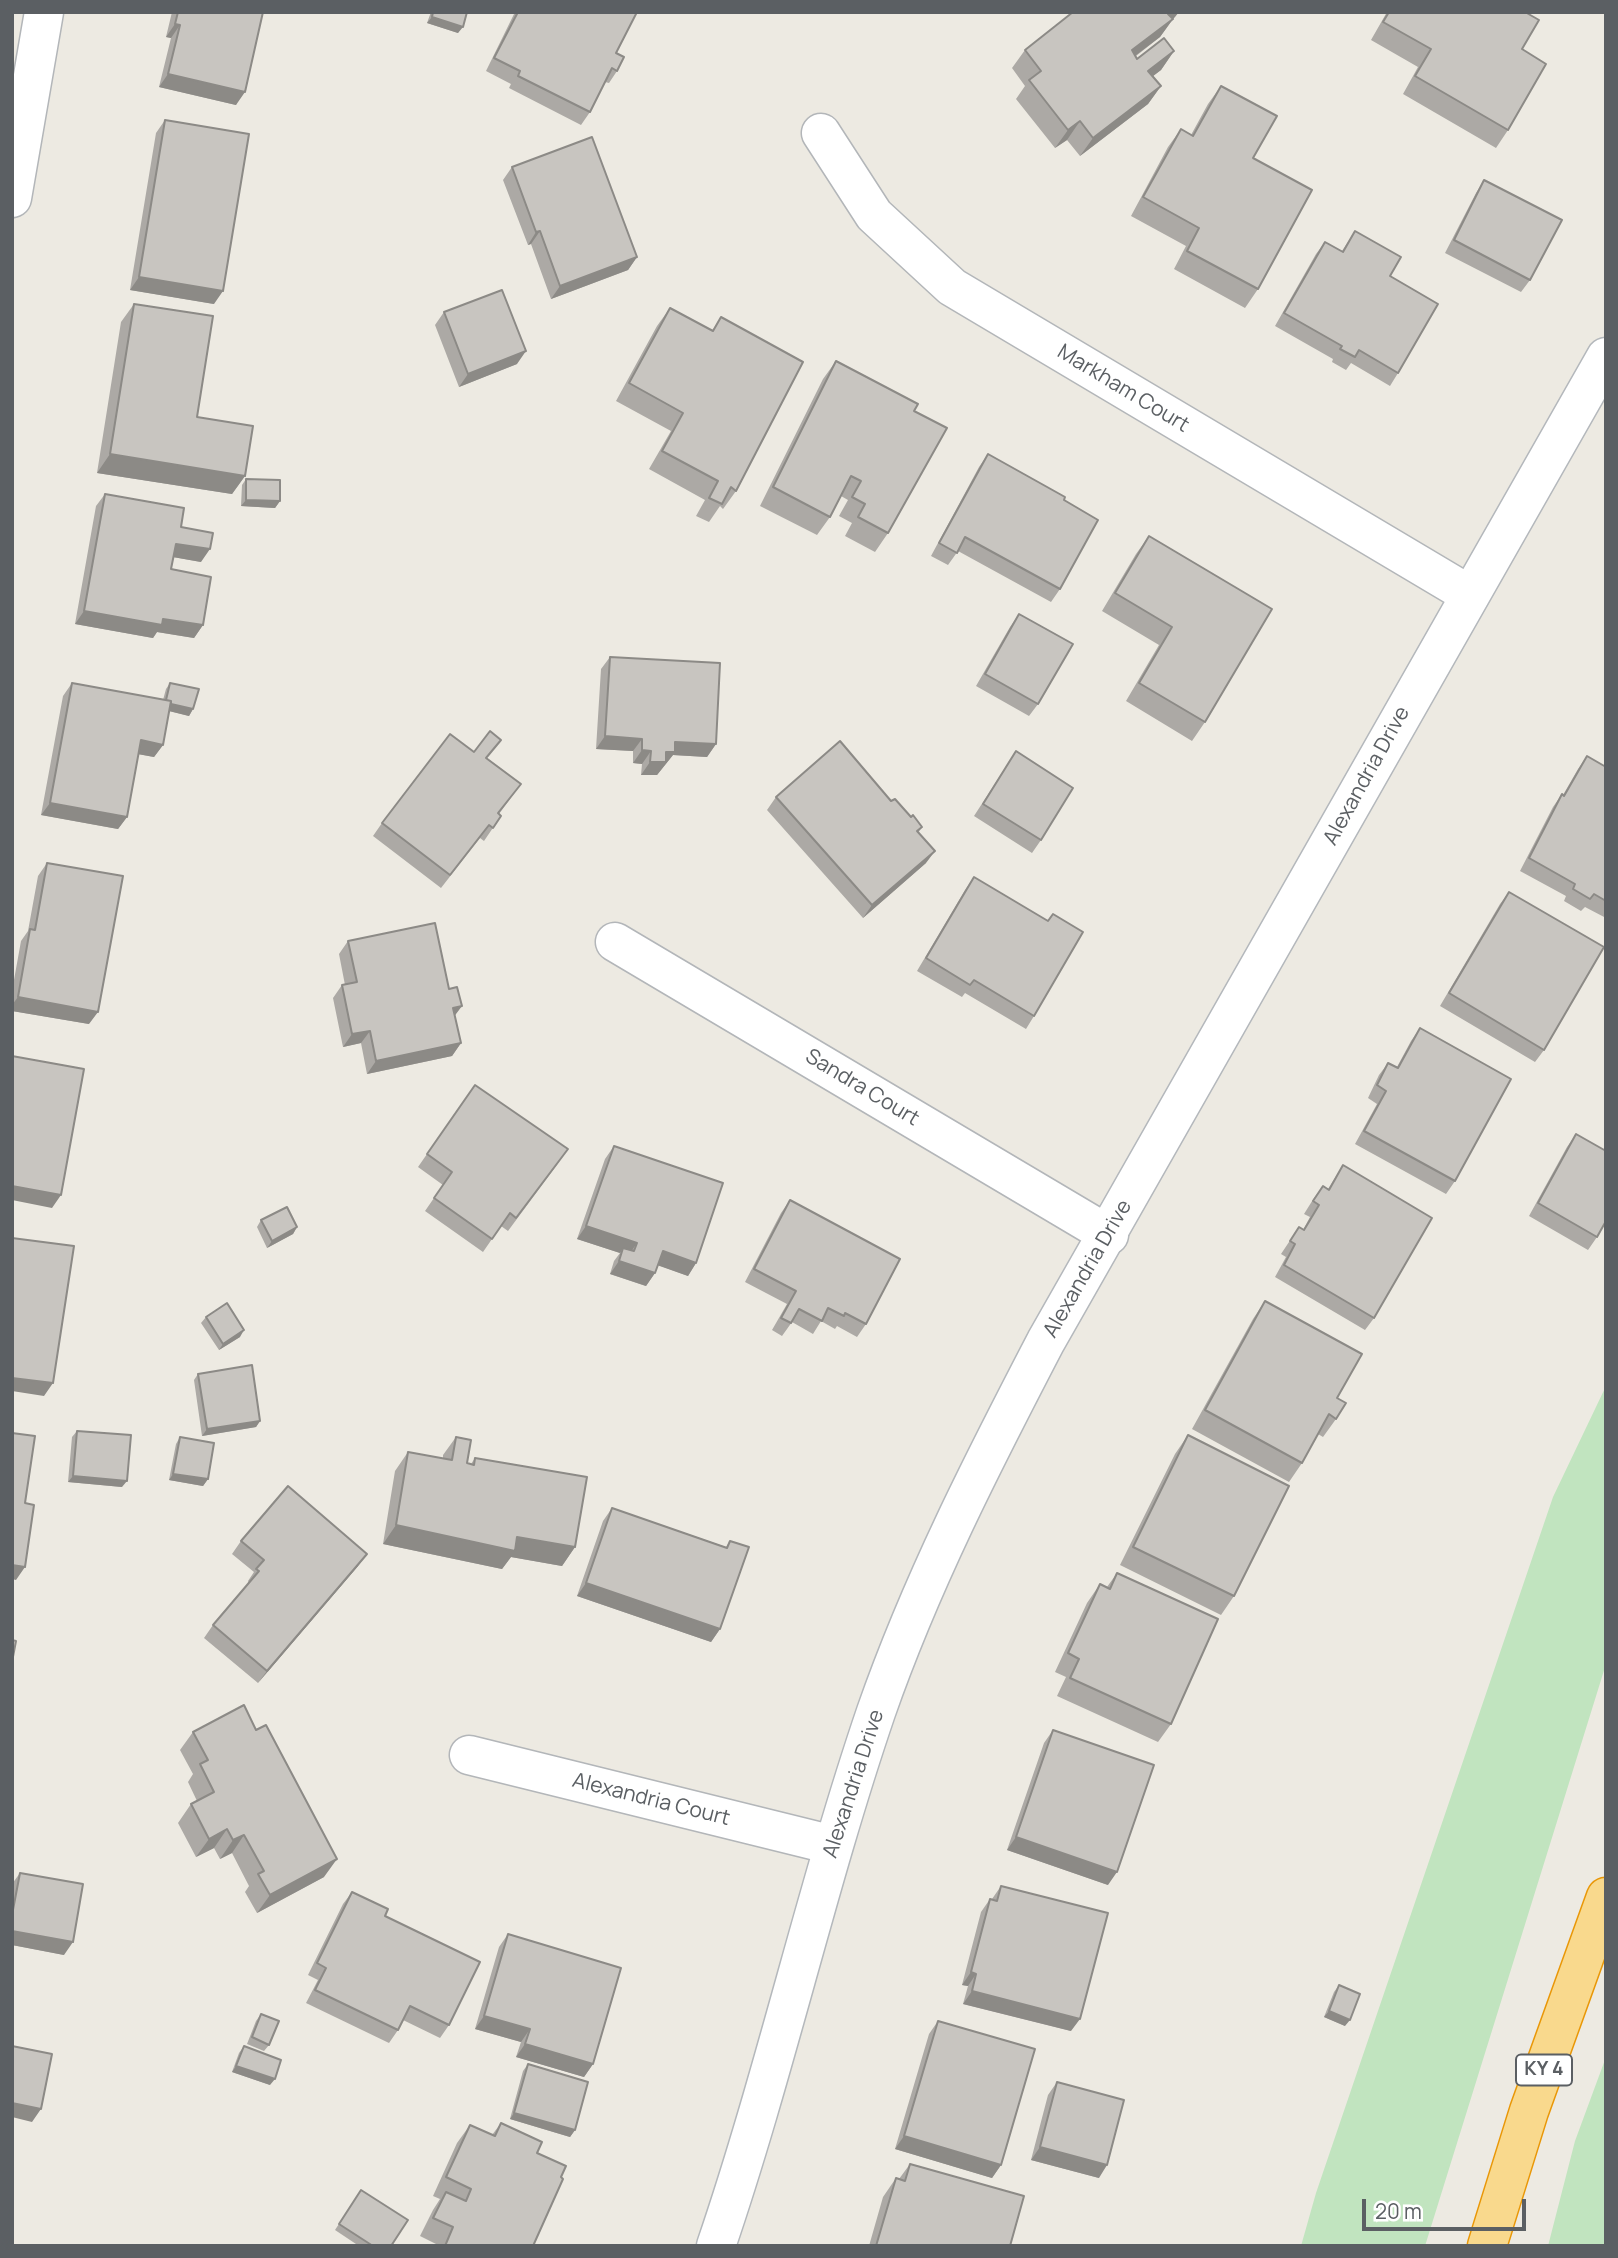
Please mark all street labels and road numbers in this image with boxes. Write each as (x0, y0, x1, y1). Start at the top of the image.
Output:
street label: Markham Court (1053, 340, 1193, 438)
street label: Alexandria Drive (1318, 702, 1416, 850)
street label: Sandra Court (800, 1044, 924, 1132)
street label: Alexandria Drive (1038, 1196, 1138, 1342)
street label: Alexandria Drive (818, 1707, 890, 1861)
street label: Alexandria Court (570, 1768, 732, 1832)
road number: KY 4 (1516, 2054, 1572, 2086)

